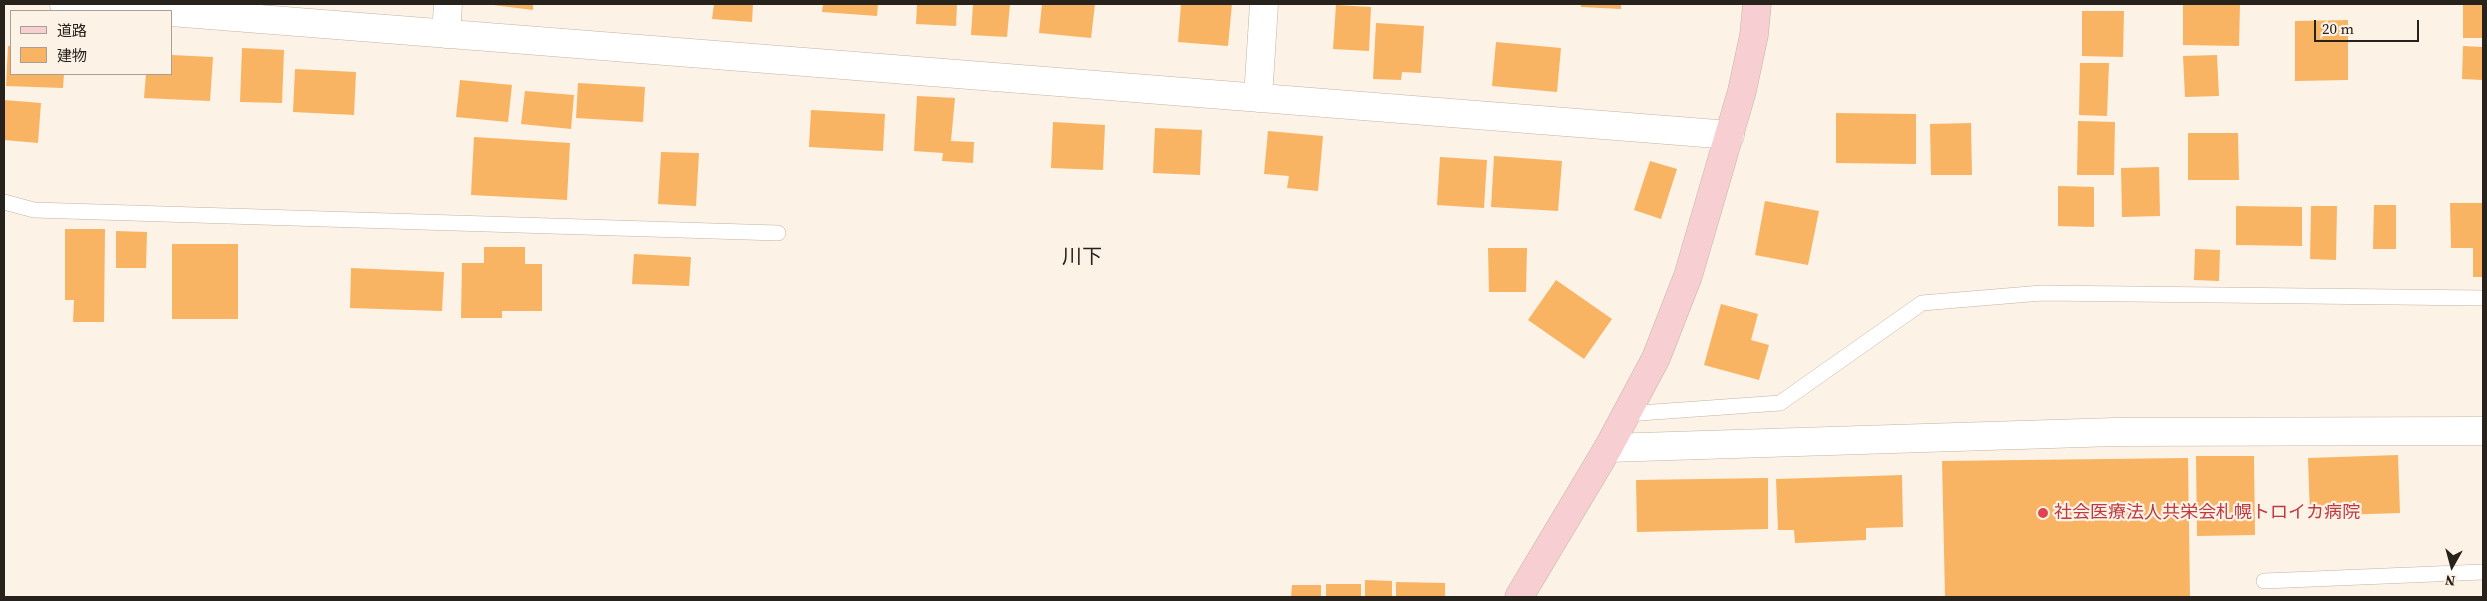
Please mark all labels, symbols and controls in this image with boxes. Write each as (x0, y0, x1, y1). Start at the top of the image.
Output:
legend (10, 10, 172, 75)
scale bar (2317, 10, 2422, 42)
text: 20 m (2322, 18, 2354, 39)
text: 道路 (57, 20, 87, 41)
text: 建物 (57, 45, 87, 66)
district label: 川下 (1062, 246, 1102, 270)
place label: 社会医療法人共栄会札幌トロイカ病院 (2054, 502, 2360, 524)
marker: 社会医療法人共栄会札幌トロイカ病院 (2036, 506, 2050, 520)
north arrow (2427, 541, 2477, 591)
text: N (2444, 570, 2456, 591)

